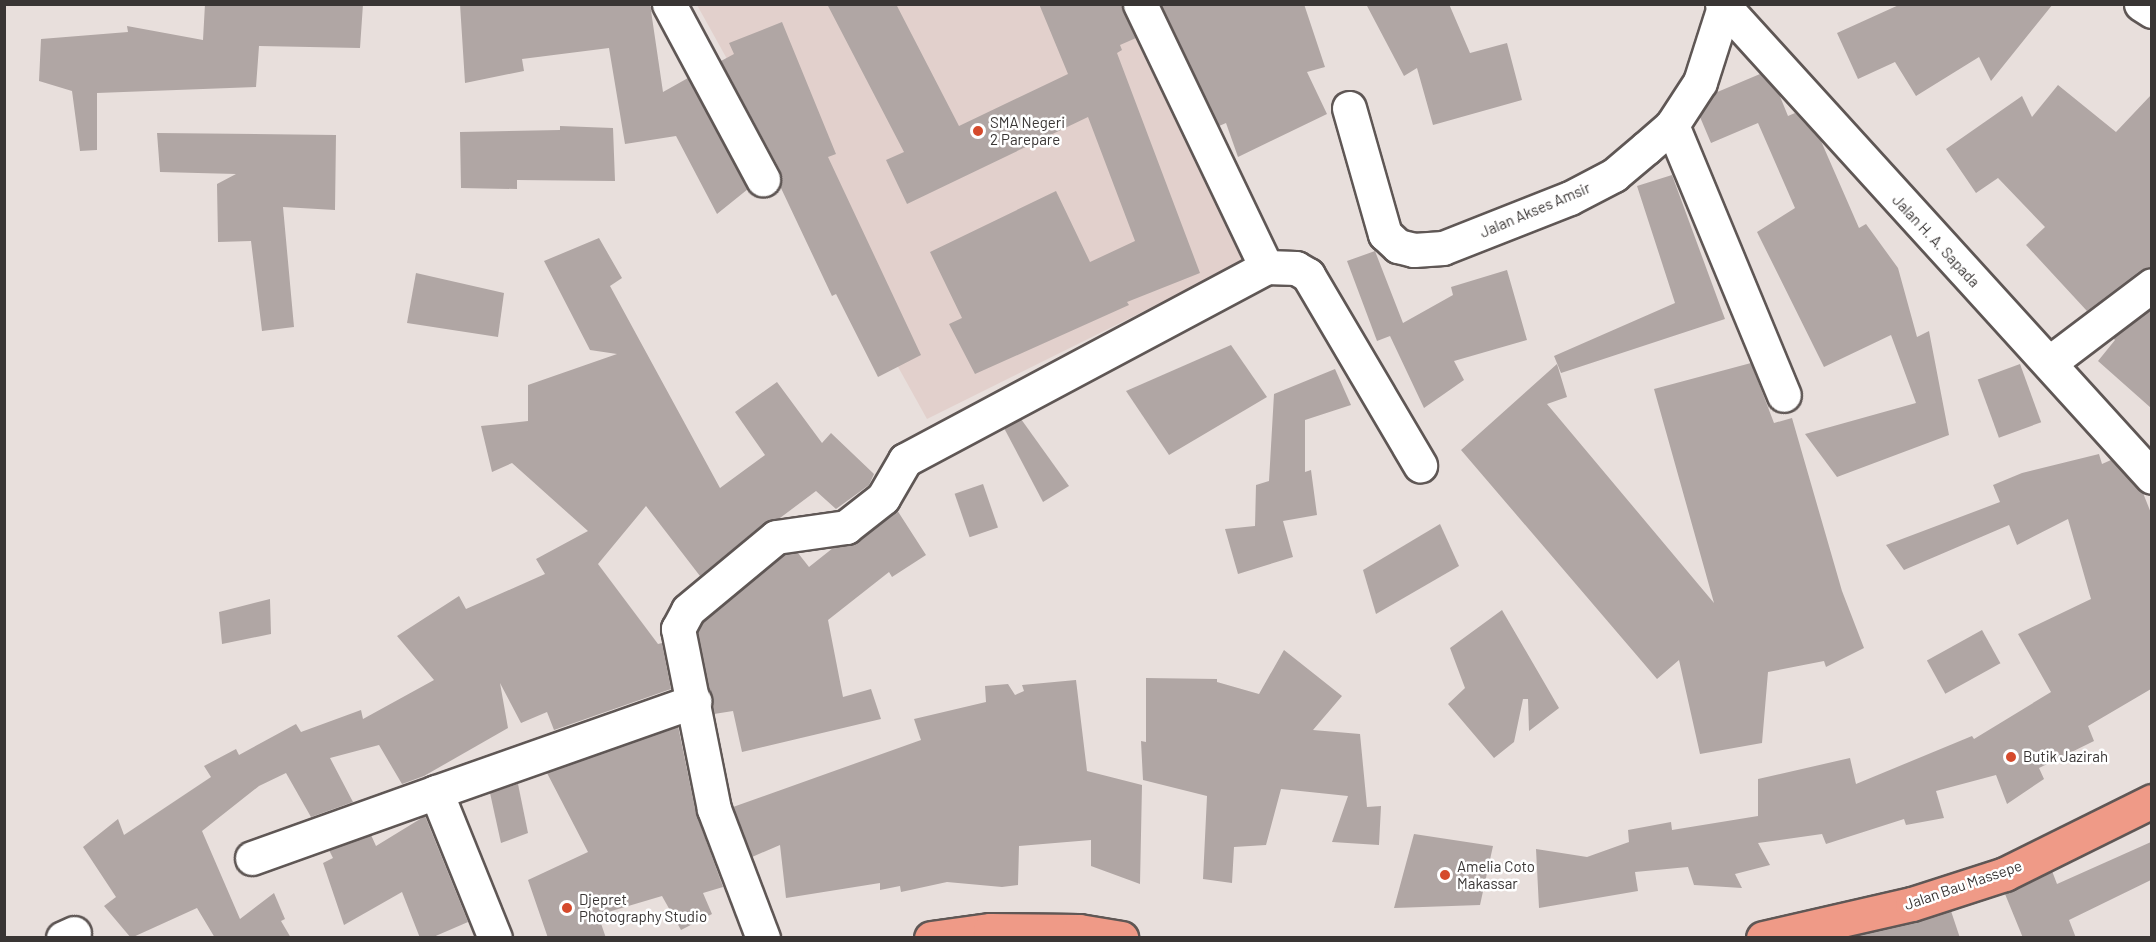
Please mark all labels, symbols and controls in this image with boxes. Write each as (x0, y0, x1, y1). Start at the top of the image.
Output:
place label: SMA Negeri 2 Parepare (990, 113, 1065, 148)
marker: SMA Negeri 2 Parepare (971, 124, 985, 138)
street label: Jalan Akses Amsir (1477, 179, 1593, 241)
street label: Jalan H. A. Sapada (1889, 191, 1983, 291)
place label: Butik Jazirah (2023, 748, 2108, 766)
marker: Butik Jazirah (2004, 750, 2018, 764)
street label: Jalan Bau Massepe (1902, 856, 2024, 914)
place label: Amelia Coto Makassar (1457, 857, 1535, 892)
marker: Amelia Coto Makassar (1438, 868, 1452, 882)
place label: Djepret Photography Studio (579, 890, 707, 925)
marker: Djepret Photography Studio (560, 901, 574, 915)

